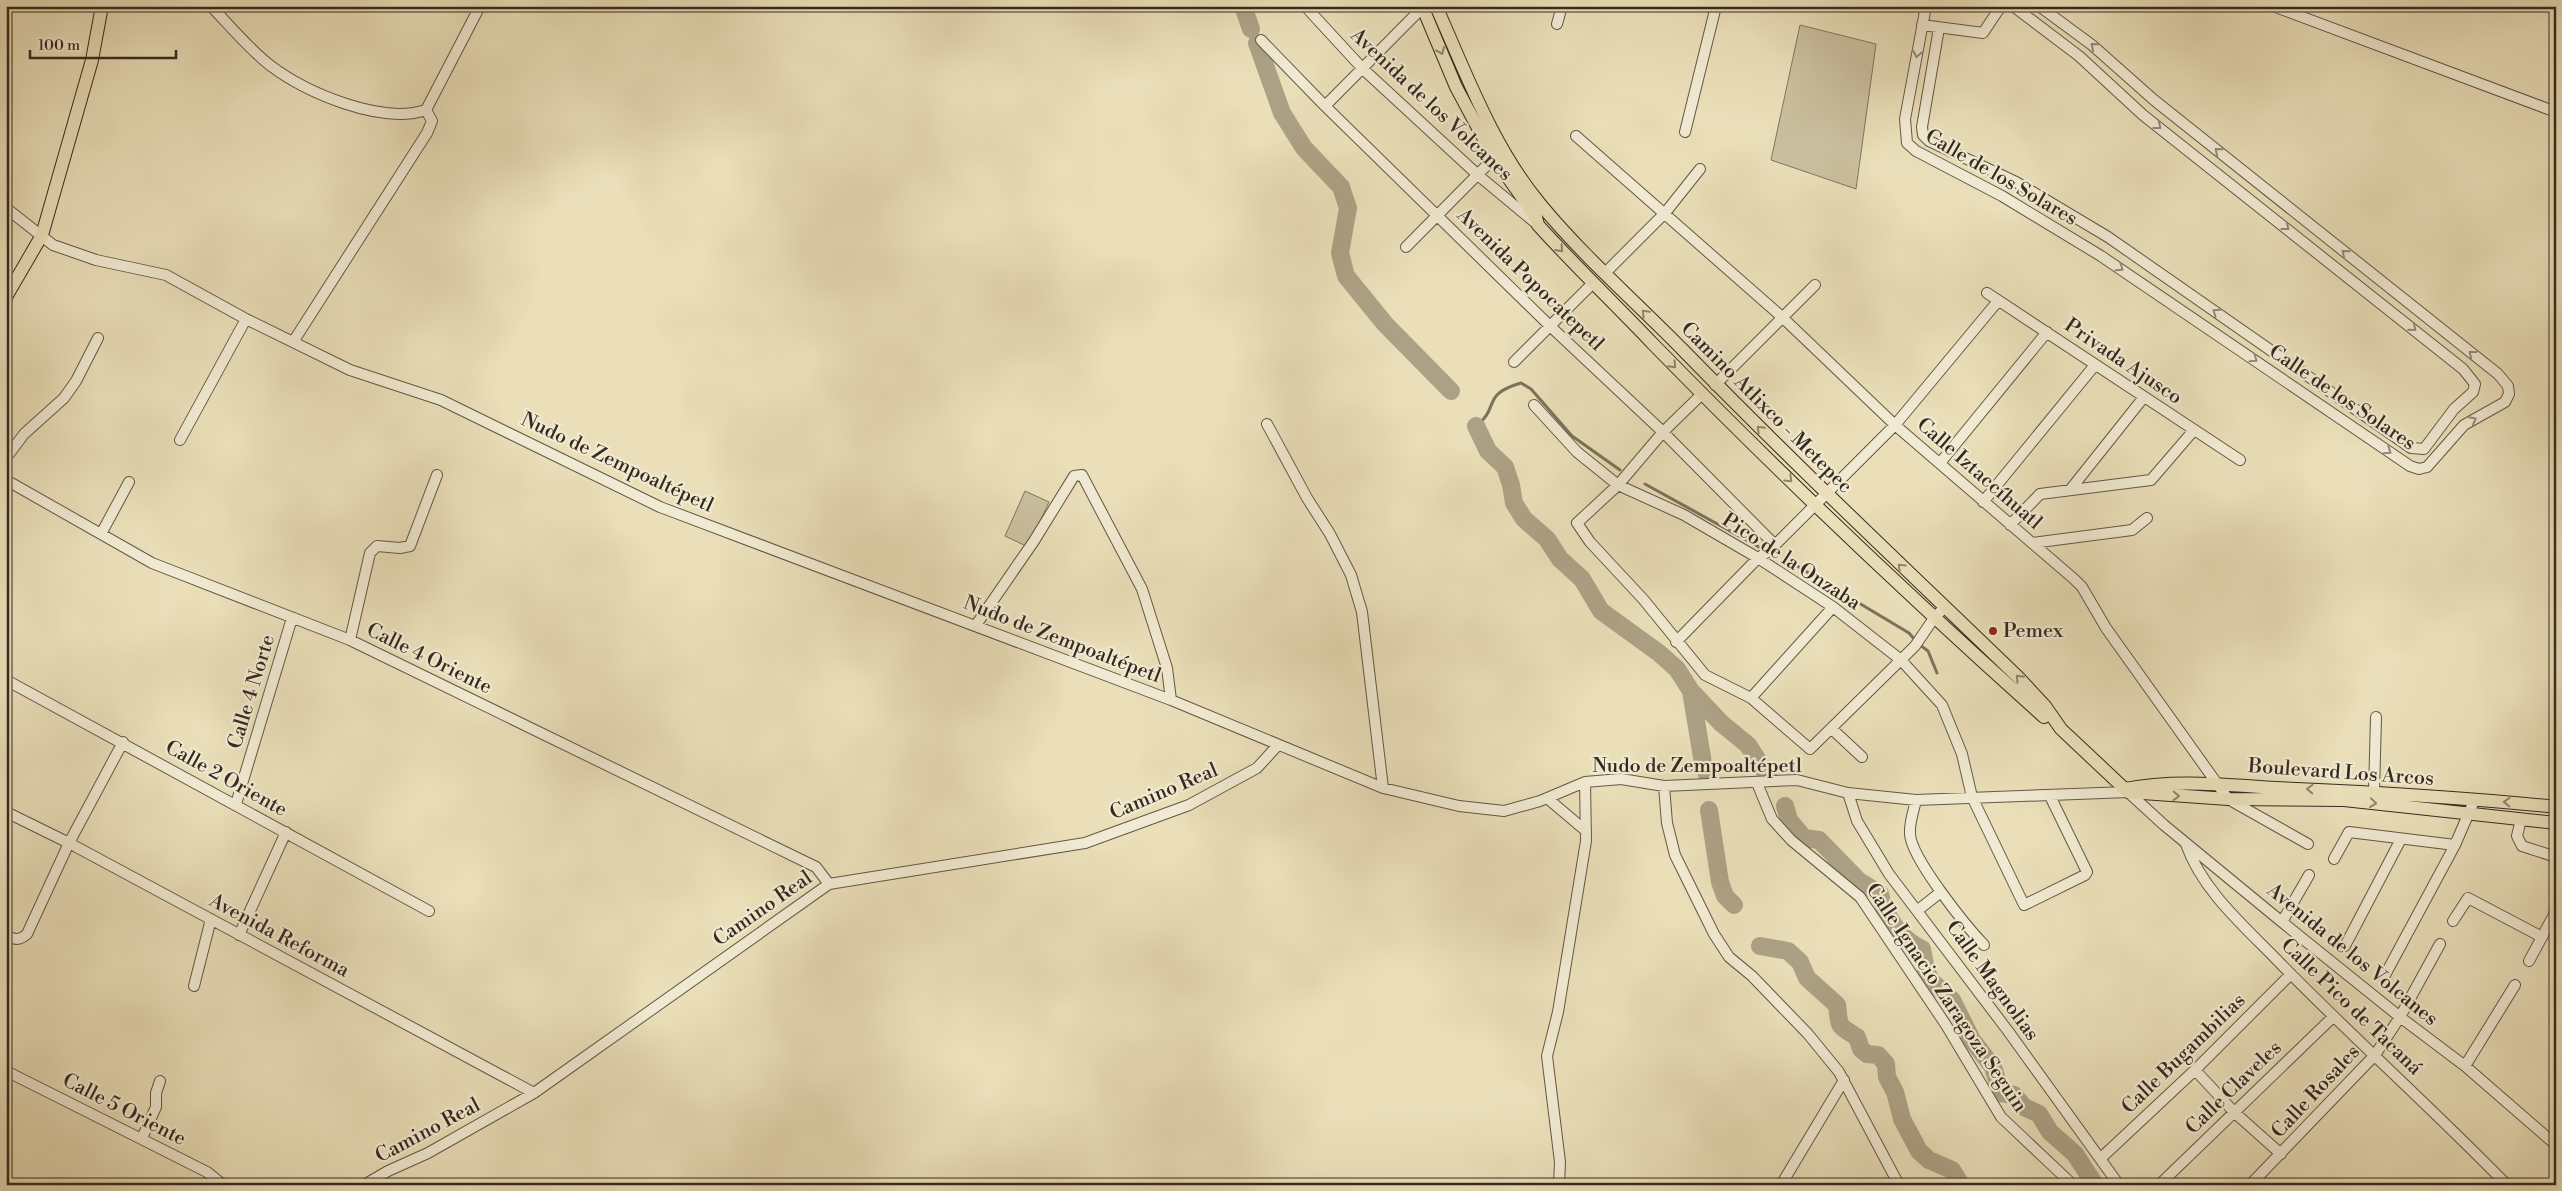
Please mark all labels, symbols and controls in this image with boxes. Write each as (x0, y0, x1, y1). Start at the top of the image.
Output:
street label: Avenida de los Volcanes (1344, 23, 1517, 187)
scale bar (30, 28, 176, 60)
text: 100 m (38, 36, 80, 55)
one-way arrow (2090, 43, 2099, 52)
one-way arrow (1435, 46, 1445, 55)
one-way arrow (1912, 50, 1922, 59)
one-way arrow (2152, 121, 2161, 129)
street label: Calle de los Solares (1920, 124, 2082, 232)
one-way arrow (2214, 148, 2223, 157)
street label: Avenida Popocatepetl (1450, 203, 1609, 357)
one-way arrow (2280, 221, 2289, 229)
one-way arrow (1554, 243, 1563, 252)
one-way arrow (2341, 249, 2350, 258)
one-way arrow (2114, 262, 2123, 271)
one-way arrow (2212, 309, 2222, 318)
one-way arrow (1642, 310, 1651, 319)
street label: Privada Ajusco (2059, 313, 2187, 411)
street label: Camino Atlixco - Metepec (1675, 317, 1857, 499)
one-way arrow (2407, 323, 2416, 332)
street label: Calle de los Solares (2264, 340, 2420, 456)
one-way arrow (2469, 351, 2478, 359)
one-way arrow (2248, 353, 2258, 362)
one-way arrow (1667, 360, 1676, 369)
street label: Nudo de Zempoaltépetl (517, 407, 717, 519)
street label: Calle Iztaccíhuatl (1911, 413, 2047, 535)
one-way arrow (2468, 416, 2477, 426)
one-way arrow (1756, 426, 1765, 435)
one-way arrow (2382, 445, 2392, 454)
one-way arrow (1783, 473, 1792, 482)
street label: Pico de la Onzaba (1717, 508, 1866, 617)
one-way arrow (1898, 564, 1907, 573)
street label: Nudo de Zempoaltépetl (960, 591, 1164, 689)
street label: Calle 4 Oriente (362, 618, 496, 700)
place label: Pemex (2003, 619, 2064, 644)
marker: Pemex (1987, 625, 1999, 637)
street label: Calle 4 Norte (223, 632, 281, 752)
one-way arrow (2016, 675, 2025, 684)
street label: Calle 2 Oriente (161, 735, 291, 823)
street label: Nudo de Zempoaltépetl (1592, 754, 1802, 779)
street label: Boulevard Los Arcos (2246, 754, 2435, 792)
street label: Camino Real (1106, 758, 1222, 826)
one-way arrow (2306, 784, 2314, 794)
one-way arrow (2172, 791, 2180, 802)
one-way arrow (2370, 797, 2378, 808)
one-way arrow (2503, 797, 2511, 808)
street label: Camino Real (709, 866, 817, 952)
street label: Avenida de los Volcanes (2261, 878, 2443, 1032)
street label: Calle Ignacio Zaragoza Seguin (1860, 879, 2032, 1117)
street label: Avenida Reforma (204, 888, 354, 984)
street label: Calle Magnolias (1940, 916, 2044, 1046)
street label: Calle Pico de Tacaná (2275, 933, 2427, 1081)
street label: Calle Bugambilias (2117, 988, 2251, 1120)
street label: Calle Claveles (2181, 1036, 2287, 1140)
street label: Calle Rosales (2266, 1040, 2366, 1144)
street label: Calle 5 Oriente (58, 1068, 190, 1152)
street label: Camino Real (371, 1093, 485, 1169)

